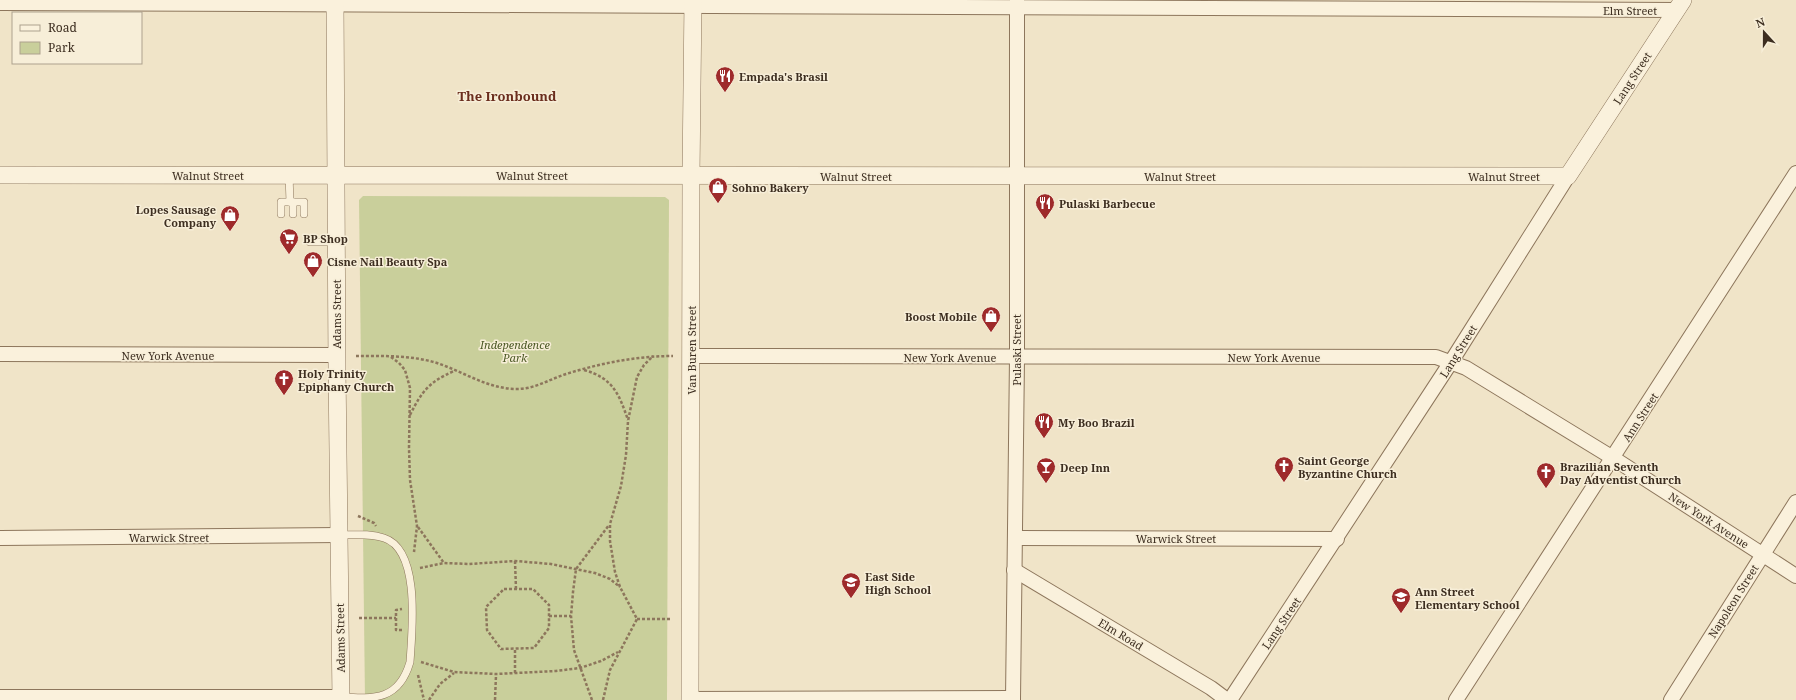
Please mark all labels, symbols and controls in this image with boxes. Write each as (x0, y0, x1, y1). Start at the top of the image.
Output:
street label: Elm Street (1603, 3, 1657, 18)
legend (12, 12, 142, 64)
north arrow (1744, 12, 1784, 52)
text: N (1754, 14, 1767, 31)
text: Road (48, 19, 78, 36)
text: Park (48, 39, 76, 56)
street label: Lang Street (1609, 49, 1655, 107)
restaurant icon: Empada's Brasil (714, 65, 736, 93)
place label: Empada's Brasil (739, 69, 828, 84)
district label: The Ironbound (458, 87, 557, 105)
street label: Walnut Street (172, 168, 244, 183)
street label: Walnut Street (496, 168, 568, 183)
street label: Walnut Street (820, 169, 892, 184)
street label: Walnut Street (1144, 169, 1216, 184)
street label: Walnut Street (1468, 169, 1540, 184)
shop icon: Sohno Bakery (707, 176, 729, 204)
place label: Sohno Bakery (732, 180, 809, 195)
restaurant icon: Pulaski Barbecue (1034, 192, 1056, 220)
place label: Pulaski Barbecue (1059, 196, 1155, 211)
place label: Lopes Sausage Company (136, 202, 217, 230)
shop icon: Lopes Sausage Company (219, 204, 241, 232)
supermarket icon: BP Shop (278, 227, 300, 255)
place label: BP Shop (303, 231, 348, 246)
shop icon: Cisne Nail Beauty Spa (302, 250, 324, 278)
place label: Cisne Nail Beauty Spa (327, 254, 448, 269)
street label: Adams Street (329, 279, 344, 349)
street label: Van Buren Street (684, 305, 699, 394)
shop icon: Boost Mobile (980, 305, 1002, 333)
place label: Boost Mobile (905, 309, 977, 324)
street label: Pulaski Street (1009, 314, 1024, 386)
street label: Lang Street (1436, 322, 1480, 380)
park label: Independence Park (479, 337, 551, 365)
street label: New York Avenue (122, 348, 215, 363)
street label: New York Avenue (904, 350, 997, 365)
street label: New York Avenue (1228, 350, 1321, 365)
place label: Holy Trinity Epiphany Church (298, 366, 395, 394)
church icon: Holy Trinity Epiphany Church (273, 368, 295, 396)
street label: Ann Street (1619, 390, 1661, 444)
restaurant icon: My Boo Brazil (1033, 411, 1055, 439)
place label: My Boo Brazil (1058, 415, 1135, 430)
place label: Saint George Byzantine Church (1298, 453, 1398, 481)
church icon: Saint George Byzantine Church (1273, 455, 1295, 483)
bar icon: Deep Inn (1035, 456, 1057, 484)
place label: Brazilian Seventh Day Adventist Church (1560, 459, 1682, 487)
place label: Deep Inn (1060, 460, 1111, 475)
church icon: Brazilian Seventh Day Adventist Church (1535, 461, 1557, 489)
street label: New York Avenue (1666, 488, 1752, 552)
street label: Warwick Street (129, 530, 209, 545)
street label: Warwick Street (1136, 531, 1216, 546)
street label: Napoleon Street (1704, 561, 1762, 641)
place label: East Side High School (865, 569, 931, 597)
school or university icon: East Side High School (840, 571, 862, 599)
place label: Ann Street Elementary School (1415, 584, 1520, 612)
school or university icon: Ann Street Elementary School (1390, 586, 1412, 614)
street label: Lang Street (1258, 594, 1304, 652)
street label: Adams Street (332, 603, 348, 673)
street label: Elm Road (1096, 615, 1147, 653)

